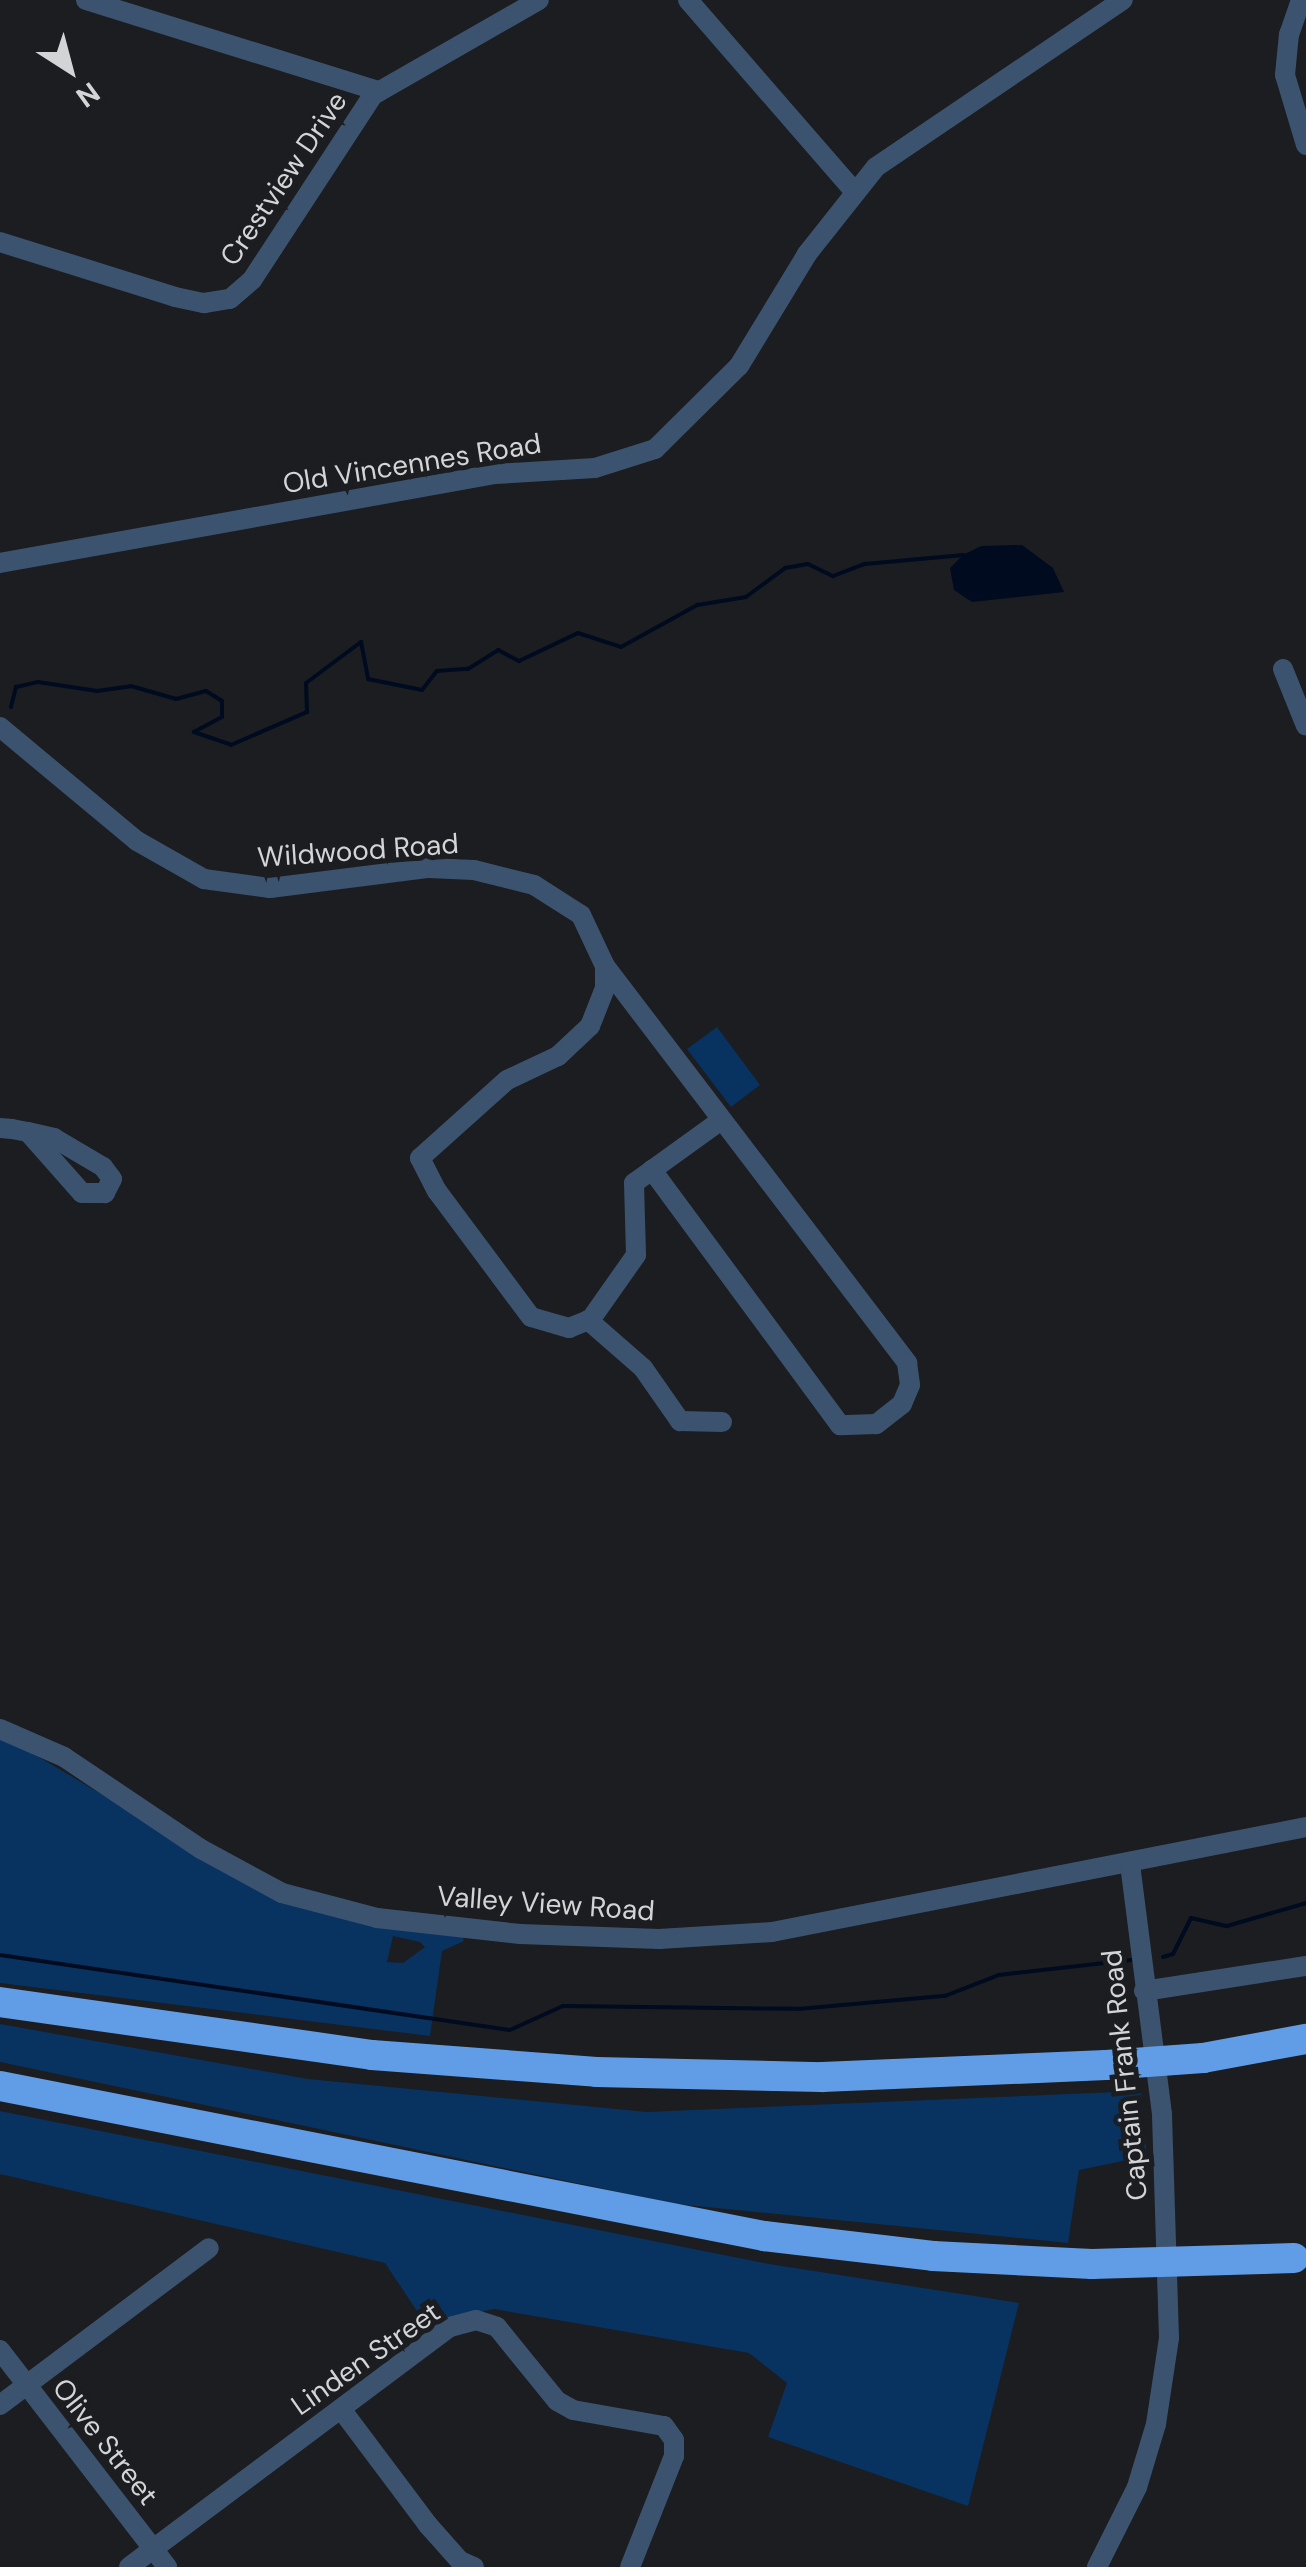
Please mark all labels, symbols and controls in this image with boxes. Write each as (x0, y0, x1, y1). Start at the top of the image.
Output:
north arrow (20, 20, 120, 120)
text: N (69, 74, 107, 116)
street label: Crestview Drive (214, 86, 354, 272)
street label: Old Vincennes Road (280, 427, 544, 501)
street label: Wildwood Road (256, 827, 460, 875)
street label: Valley View Road (436, 1880, 656, 1928)
street label: Captain Frank Road (1095, 1948, 1155, 2202)
street label: Linden Street (285, 2295, 447, 2423)
street label: Olive Street (45, 2372, 165, 2512)

